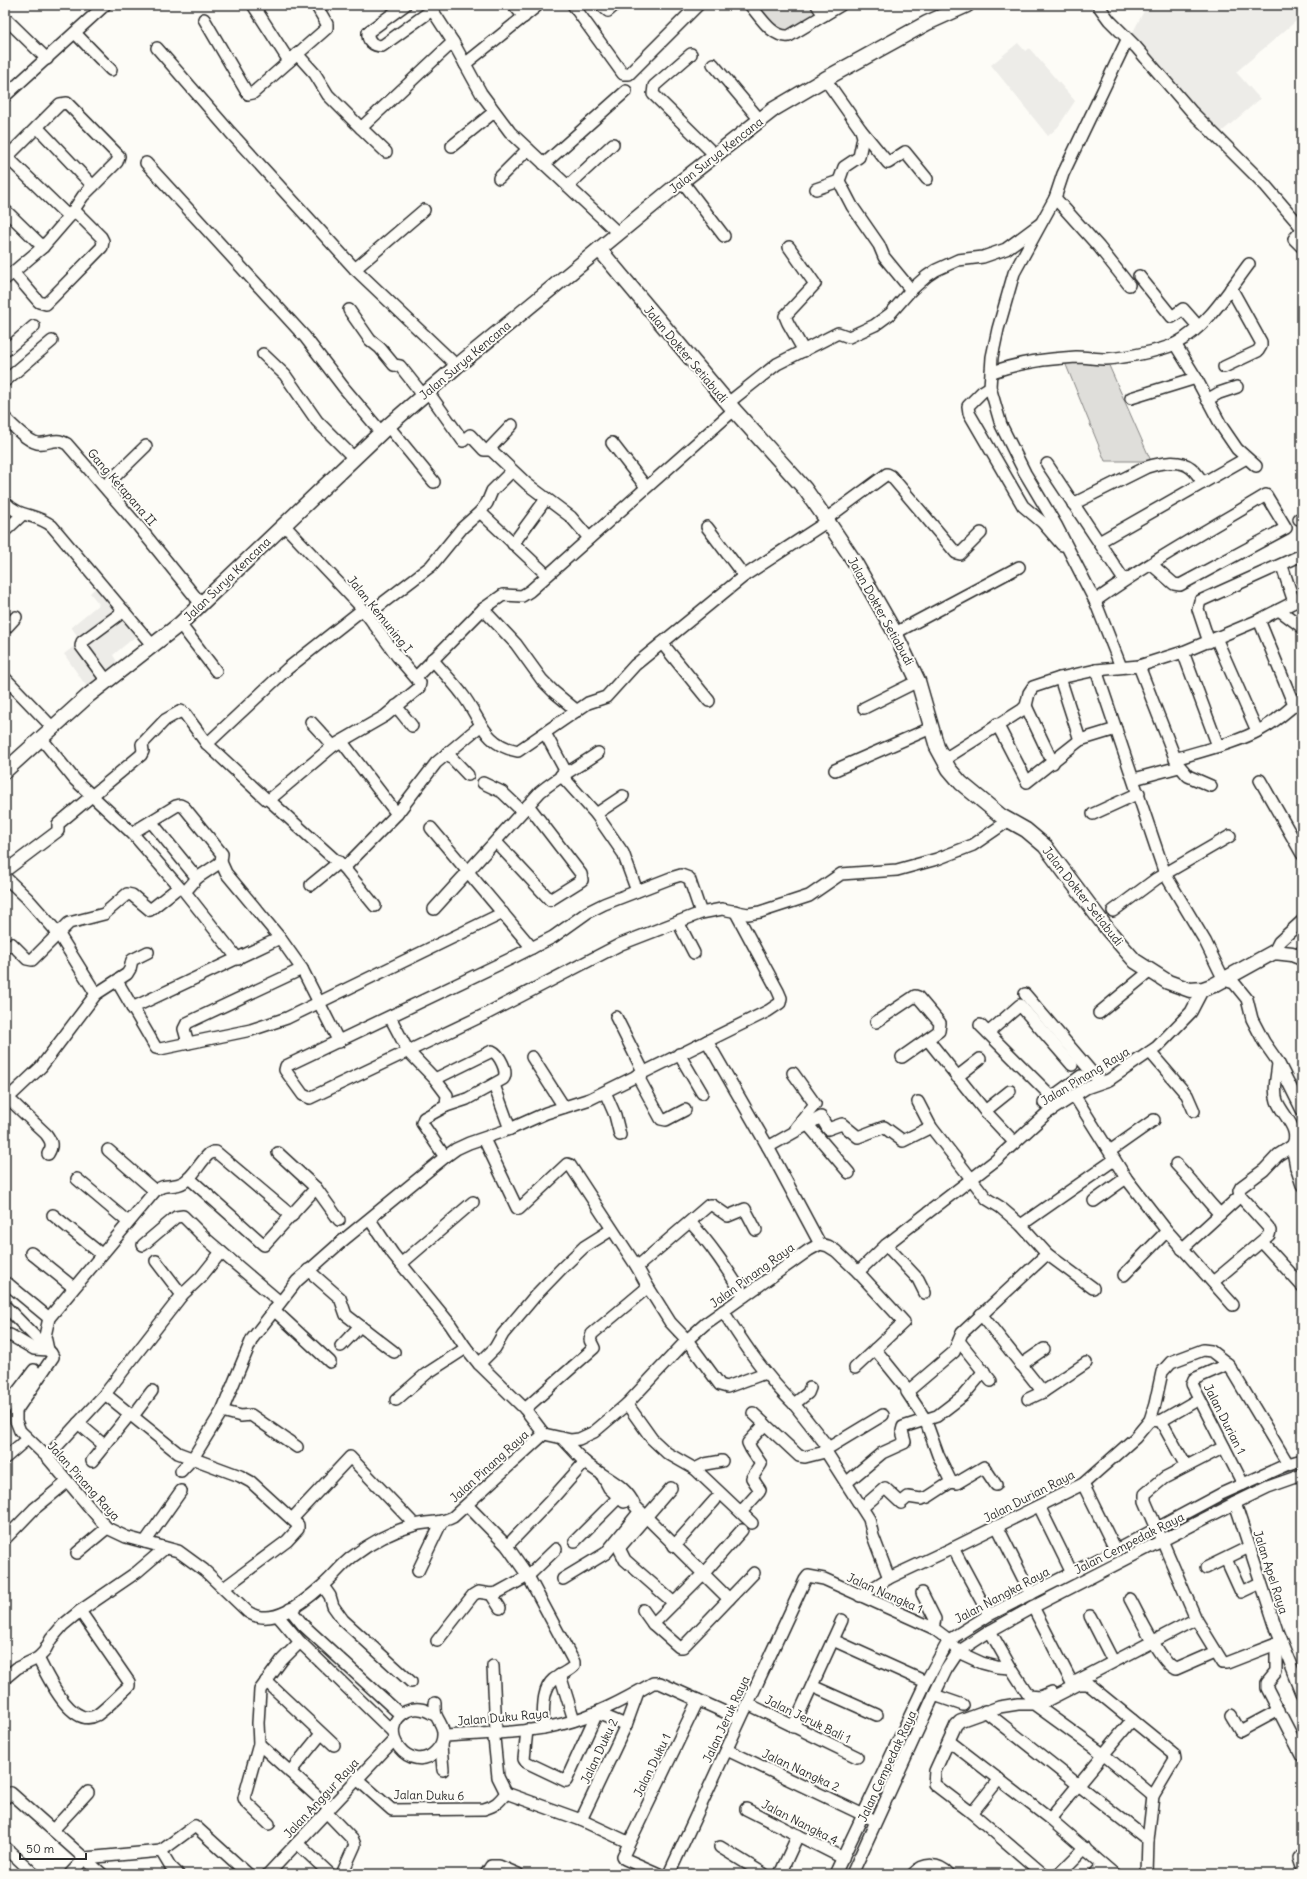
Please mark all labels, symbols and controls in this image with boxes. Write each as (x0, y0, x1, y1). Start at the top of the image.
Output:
street label: Jalan Surya Kencana (666, 114, 766, 196)
street label: Jalan Dokter Setiabudi (641, 303, 731, 405)
street label: Jalan Surya Kencana (416, 317, 514, 403)
street label: Gang Ketapana II (84, 445, 160, 529)
street label: Jalan Surya Kencana (181, 534, 274, 624)
street label: Jalan Dokter Setiabudi (845, 554, 917, 668)
street label: Jalan Kemuning I (344, 572, 416, 656)
street label: Jalan Dokter Setiabudi (1040, 843, 1126, 949)
street label: Jalan Pinang Raya (1038, 1044, 1132, 1108)
street label: Jalan Pinang Raya (707, 1239, 797, 1311)
street label: Jalan Durian 1 (1201, 1381, 1249, 1457)
street label: Jalan Pinang Raya (447, 1427, 531, 1505)
street label: Jalan Pinang Raya (45, 1439, 123, 1523)
street label: Jalan Durian Raya (981, 1467, 1077, 1525)
street label: Jalan Cempedak Raya (1072, 1509, 1186, 1577)
street label: Jalan Apel Raya (1250, 1528, 1292, 1616)
street label: Jalan Nangka Raya (952, 1564, 1052, 1626)
street label: Jalan Nangka 1 (845, 1570, 925, 1616)
street label: Jalan Jeruk Raya (699, 1673, 753, 1765)
street label: Jalan Jeruk Bali 1 (763, 1692, 853, 1746)
street label: Jalan Duku Raya (457, 1706, 550, 1728)
street label: Jalan Cempedak Raya (855, 1708, 919, 1824)
street label: Jalan Duku 2 (577, 1716, 621, 1786)
street label: Jalan Duku 1 (630, 1731, 674, 1799)
street label: Jalan Nangka 2 (760, 1746, 842, 1795)
street label: Jalan Anggur Raya (280, 1755, 362, 1841)
street label: Jalan Duku 6 (394, 1787, 465, 1803)
street label: Jalan Nangka 4 (759, 1796, 841, 1848)
scale bar (20, 1835, 86, 1861)
text: 50 m (26, 1841, 55, 1856)

